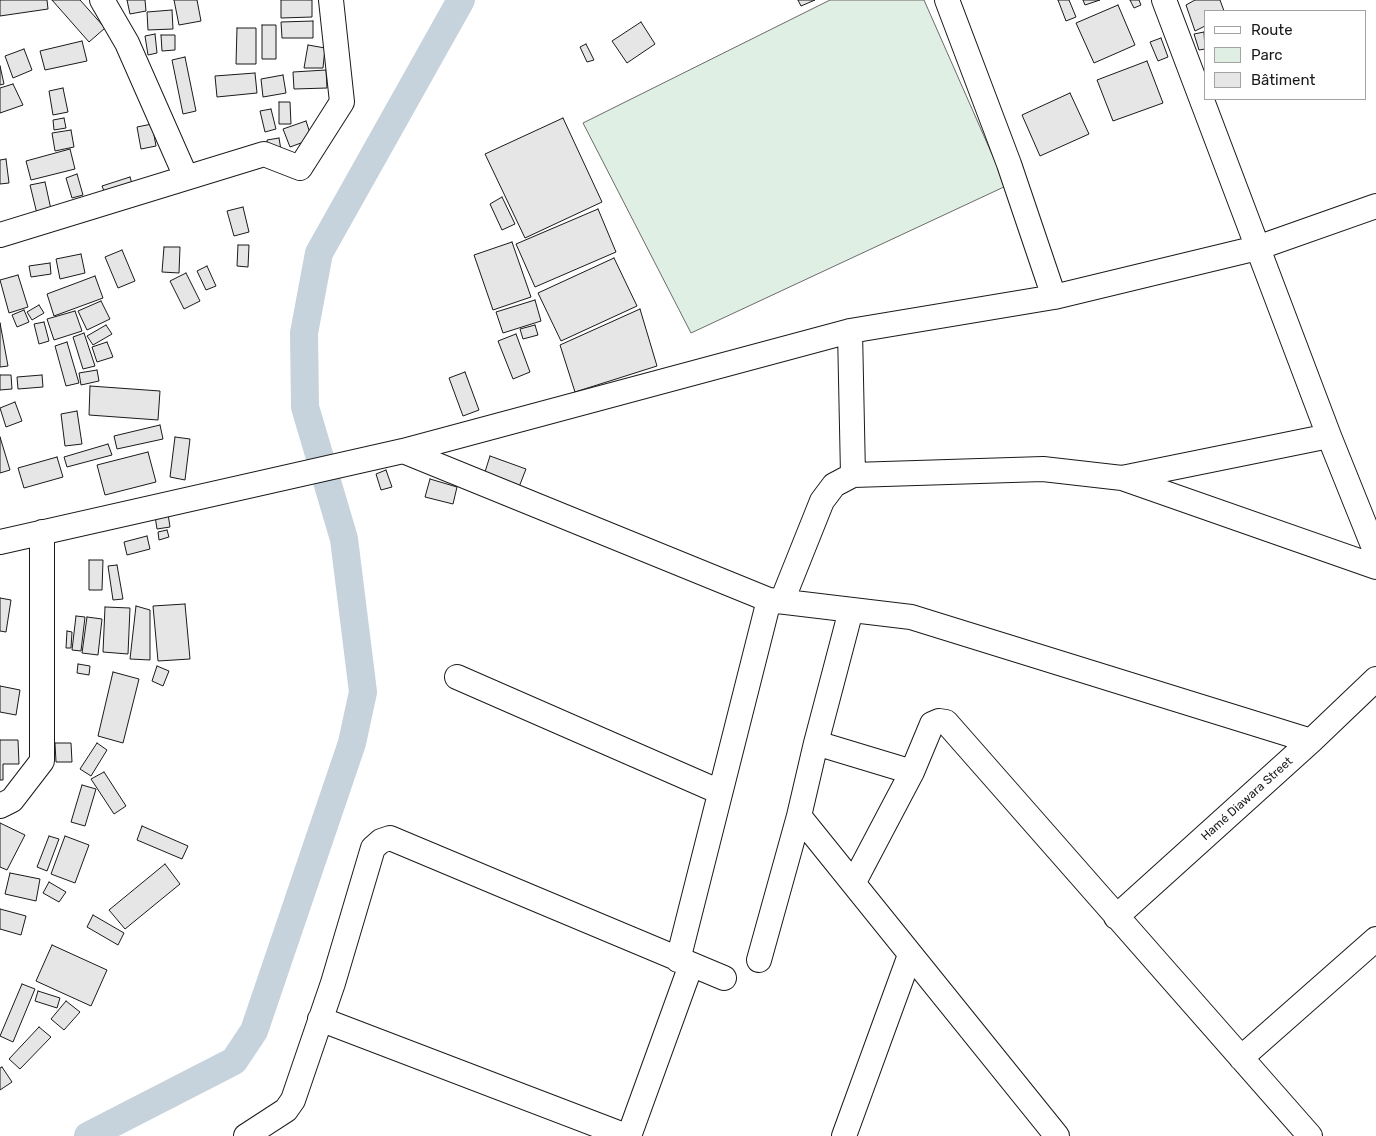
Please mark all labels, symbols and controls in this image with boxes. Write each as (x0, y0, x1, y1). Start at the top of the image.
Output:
legend (1204, 10, 1366, 100)
text: Route (1251, 21, 1293, 39)
text: Parc (1251, 46, 1283, 64)
text: Bâtiment (1251, 71, 1315, 89)
street label: Hamé Diawara Street (1198, 754, 1296, 844)

